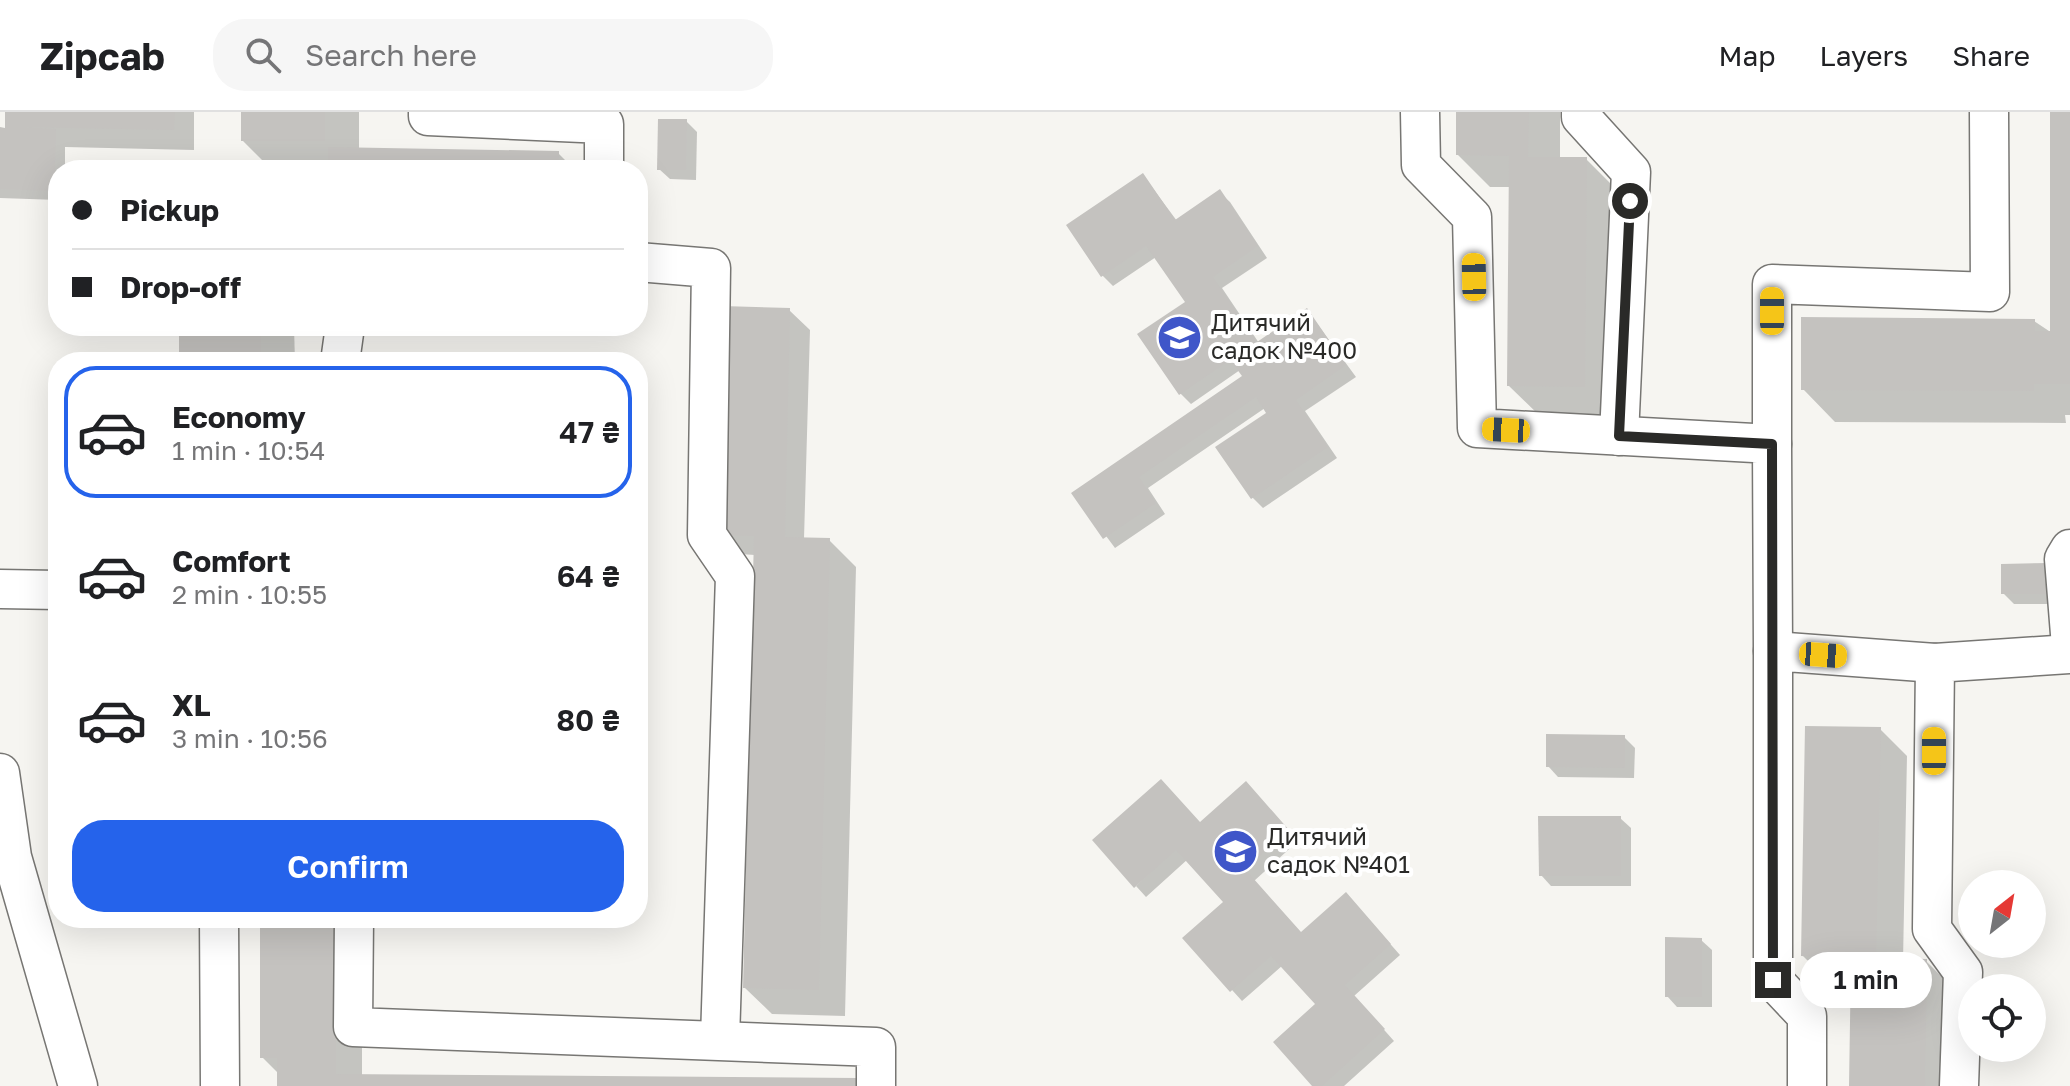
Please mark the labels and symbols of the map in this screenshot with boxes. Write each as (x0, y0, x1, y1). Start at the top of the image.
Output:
route start (1612, 183, 1648, 219)
car (1462, 253, 1486, 301)
car (1760, 287, 1784, 335)
place label: Дитячий садок №400 (1211, 307, 1357, 364)
school or university icon: Дитячий садок №400 (1156, 313, 1204, 361)
car (1481, 417, 1531, 443)
car (1798, 641, 1848, 669)
car (1922, 727, 1946, 775)
place label: Дитячий садок №401 (1267, 821, 1410, 878)
school or university icon: Дитячий садок №401 (1212, 827, 1260, 875)
north arrow (1958, 870, 2046, 958)
callout: 1 min (1801, 952, 1933, 1008)
route end (1755, 962, 1791, 998)

